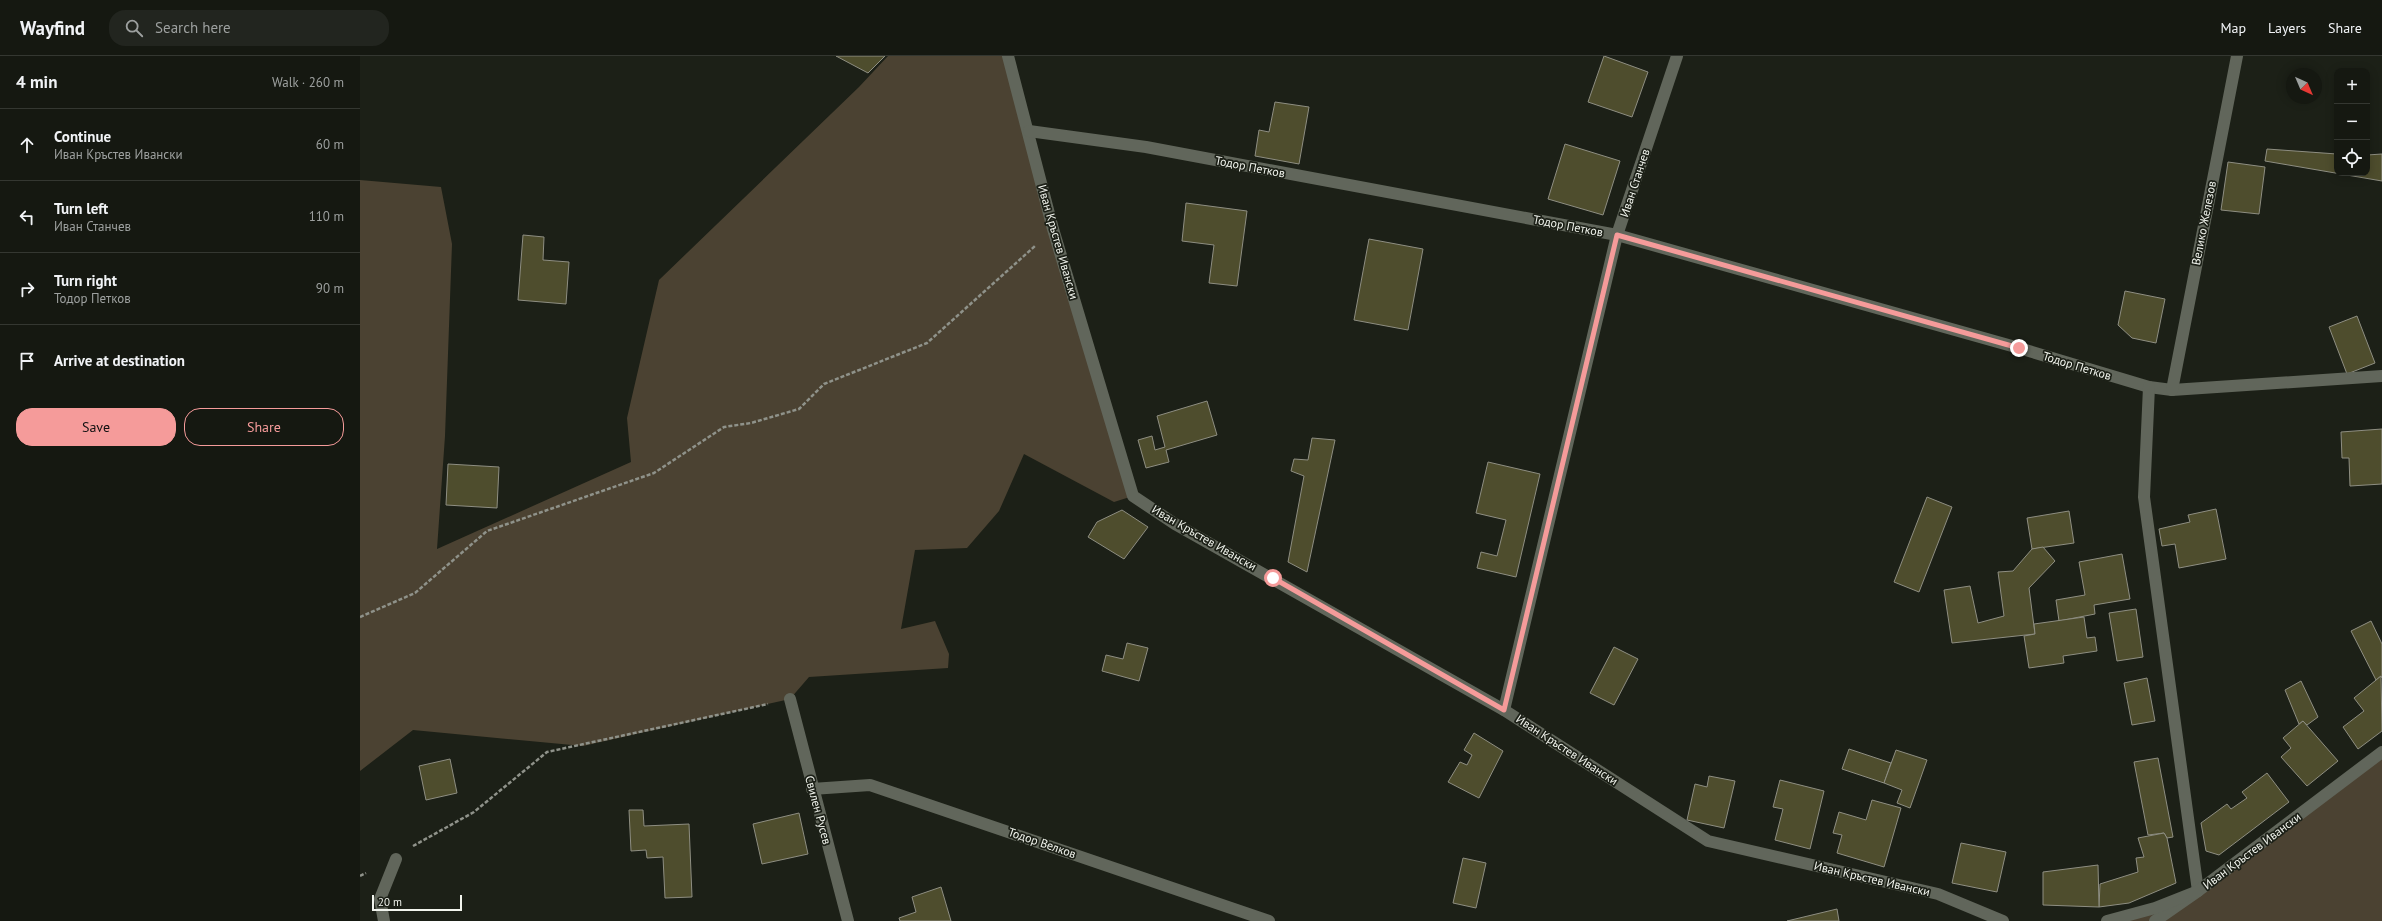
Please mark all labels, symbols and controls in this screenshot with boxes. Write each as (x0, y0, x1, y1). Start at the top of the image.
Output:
search box (109, 10, 389, 46)
text: Wayfind (20, 16, 85, 40)
icon: search (123, 17, 145, 39)
text: Search here (155, 18, 231, 37)
text: Map (2220, 19, 2246, 37)
text: Layers (2268, 19, 2306, 37)
text: Share (2328, 19, 2362, 37)
north arrow (2286, 68, 2322, 104)
map controls (2334, 68, 2370, 176)
button: + (2334, 68, 2370, 104)
text: 4 min (16, 71, 57, 93)
text: Walk · 260 m (272, 74, 344, 91)
button: − (2334, 104, 2370, 140)
text: Continue (54, 127, 111, 146)
icon: ahead (16, 134, 38, 156)
text: 60 m (316, 136, 344, 153)
button: locate (2334, 140, 2370, 176)
text: Иван Кръстев Ивански (54, 146, 183, 163)
street label: Иван Станчев (1616, 147, 1653, 219)
street label: Тодор Петков (1214, 152, 1286, 181)
street label: Велико Железов (2188, 179, 2219, 266)
street label: Иван Кръстев Ивански (1035, 183, 1082, 301)
text: Turn left (54, 199, 108, 218)
icon: left (16, 206, 38, 228)
text: 110 m (309, 208, 344, 225)
street label: Тодор Петков (1532, 211, 1604, 240)
text: Иван Станчев (54, 218, 131, 235)
text: Turn right (54, 271, 117, 290)
icon: right (16, 278, 38, 300)
text: 90 m (316, 280, 344, 297)
text: Тодор Петков (54, 290, 131, 307)
route end (2010, 339, 2028, 357)
street label: Тодор Петков (2041, 348, 2113, 383)
icon: arrive (16, 350, 38, 372)
text: Arrive at destination (54, 351, 185, 370)
button: Save (16, 408, 176, 446)
button: Share (184, 408, 344, 446)
street label: Иван Кръстев Ивански (1149, 501, 1259, 574)
route start (1264, 569, 1282, 587)
street label: Иван Кръстев Ивански (1513, 711, 1621, 788)
street label: Свилен Русев (802, 774, 835, 846)
street label: Иван Кръстев Ивански (2200, 809, 2304, 892)
street label: Тодор Велков (1006, 824, 1078, 861)
street label: Иван Кръстев Ивански (1813, 858, 1932, 899)
scale bar (372, 893, 462, 912)
text: 20 m (378, 895, 402, 909)

